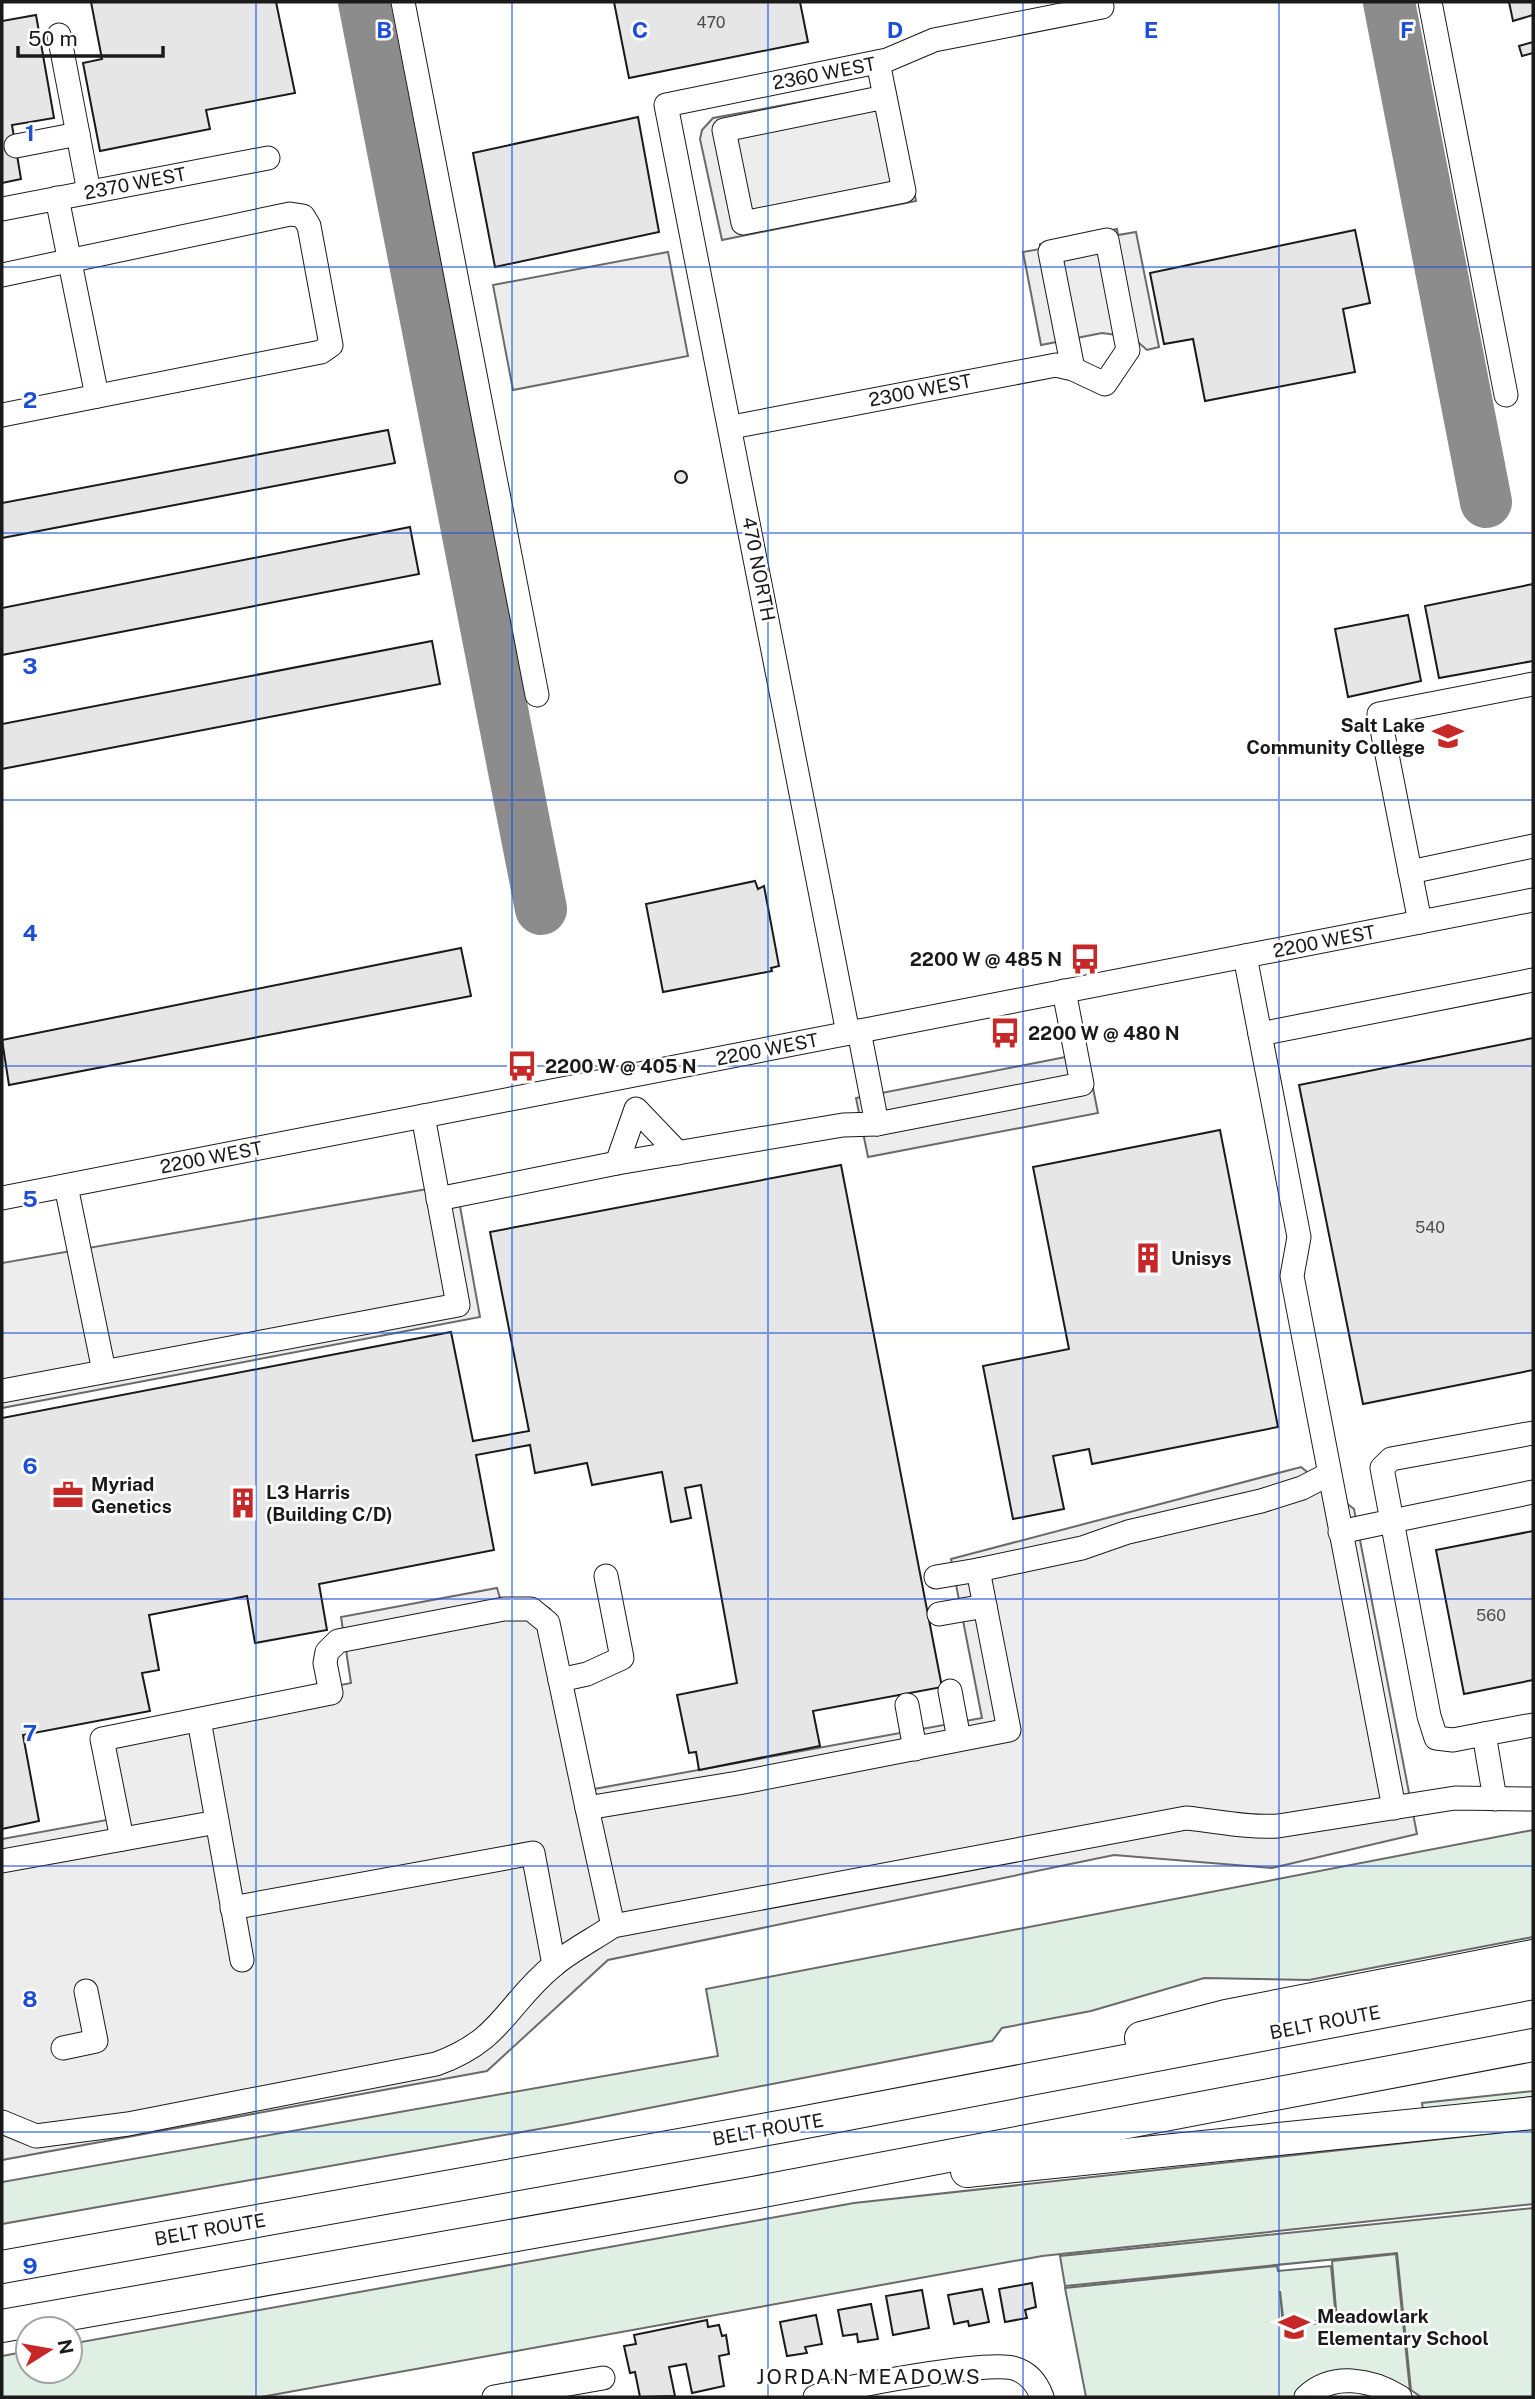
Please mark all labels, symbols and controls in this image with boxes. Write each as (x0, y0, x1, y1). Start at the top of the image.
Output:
house number: 470 (696, 13, 726, 32)
scale bar (18, 14, 163, 58)
text: B (376, 16, 392, 43)
text: C (632, 16, 648, 43)
text: D (887, 16, 903, 43)
text: E (1144, 16, 1158, 43)
text: F (1400, 16, 1414, 43)
text: 50 m (28, 26, 78, 51)
street label: 2360 WEST (771, 52, 877, 94)
text: 1 (25, 119, 35, 146)
street label: 2370 WEST (82, 162, 188, 204)
street label: 2300 WEST (867, 369, 973, 411)
text: 2 (23, 386, 37, 413)
street label: 470 NORTH (738, 515, 780, 623)
text: 3 (22, 652, 38, 679)
place label: Salt Lake Community College (1246, 714, 1425, 758)
school or university icon: Salt Lake Community College (1431, 719, 1465, 753)
text: 4 (22, 919, 38, 946)
street label: 2200 WEST (1271, 920, 1377, 962)
bus stop icon: 2200 W @ 485 N (1068, 942, 1102, 976)
place label: 2200 W @ 485 N (910, 948, 1062, 970)
bus stop icon: 2200 W @ 480 N (988, 1016, 1022, 1050)
place label: 2200 W @ 480 N (1028, 1022, 1180, 1044)
street label: 2200 WEST (714, 1028, 820, 1070)
bus stop icon: 2200 W @ 405 N (505, 1049, 539, 1083)
place label: 2200 W @ 405 N (545, 1055, 697, 1077)
street label: 2200 WEST (158, 1136, 264, 1178)
text: 5 (22, 1185, 38, 1212)
house number: 540 (1415, 1218, 1445, 1237)
building icon: Unisys (1131, 1241, 1165, 1275)
place label: Unisys (1171, 1247, 1231, 1269)
text: 6 (22, 1452, 38, 1479)
place label: Myriad Genetics (91, 1473, 172, 1517)
office icon: Myriad Genetics (51, 1478, 85, 1512)
place label: L3 Harris (Building C/D) (266, 1481, 393, 1525)
building icon: L3 Harris (Building C/D) (226, 1486, 260, 1520)
house number: 560 (1476, 1606, 1506, 1625)
text: 7 (23, 1719, 37, 1746)
text: 8 (22, 1985, 38, 2012)
street label: BELT ROUTE (1268, 2000, 1382, 2044)
street label: BELT ROUTE (711, 2108, 825, 2150)
street label: BELT ROUTE (153, 2208, 267, 2250)
text: 9 (22, 2252, 38, 2279)
place label: Meadowlark Elementary School (1317, 2305, 1489, 2349)
school or university icon: Meadowlark Elementary School (1277, 2310, 1311, 2344)
north arrow (14, 2315, 84, 2385)
text: N (53, 2337, 78, 2356)
district label: JORDAN MEADOWS (756, 2364, 982, 2389)

